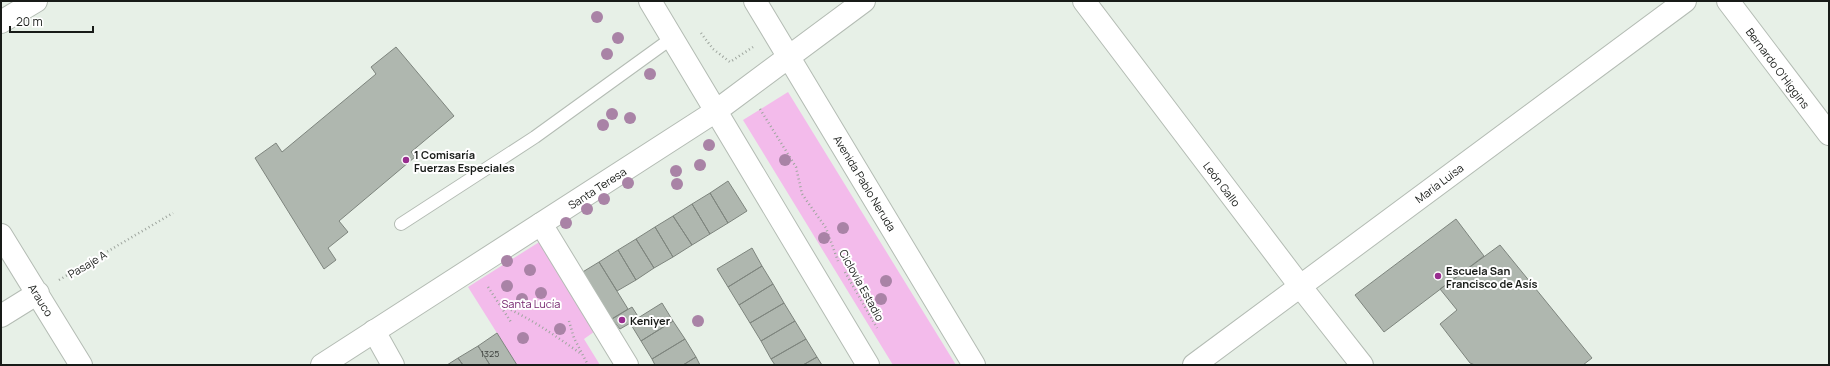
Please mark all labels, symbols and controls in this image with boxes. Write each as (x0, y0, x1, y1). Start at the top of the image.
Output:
scale bar (10, 8, 93, 34)
text: 20 m (16, 13, 43, 30)
street label: Bernardo O'Higgins (1743, 25, 1813, 111)
street label: Avenida Pablo Neruda (830, 132, 900, 234)
place label: 1 Comisaría Fuerzas Especiales (414, 147, 515, 175)
marker: 1 Comisaría Fuerzas Especiales (401, 155, 411, 165)
street label: León Gallo (1200, 158, 1244, 210)
street label: María Luisa (1412, 160, 1466, 206)
street label: Santa Teresa (565, 164, 629, 212)
street label: Ciclovía Estadio (836, 246, 888, 324)
street label: Pasaje A (65, 247, 109, 281)
place label: Escuela San Francisco de Asís (1446, 263, 1538, 291)
marker: Escuela San Francisco de Asís (1433, 271, 1443, 281)
street label: Arauco (25, 281, 57, 320)
park label: Santa Lucía (502, 296, 560, 311)
place label: Keniyer (630, 313, 671, 328)
marker: Keniyer (617, 315, 627, 325)
house number: 1325 (481, 347, 499, 360)

